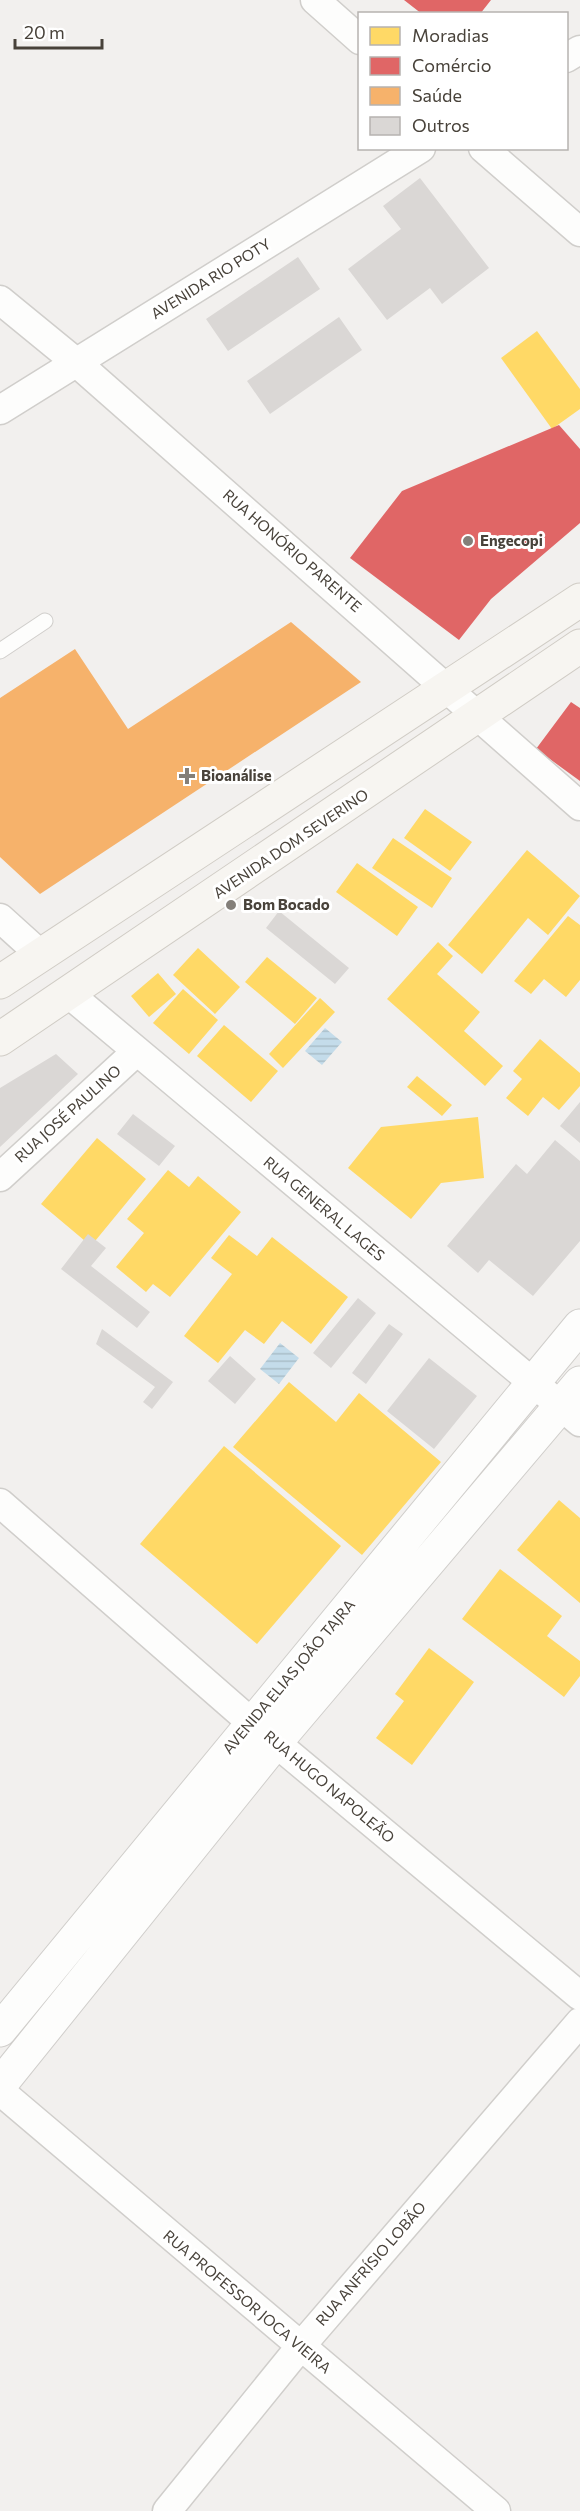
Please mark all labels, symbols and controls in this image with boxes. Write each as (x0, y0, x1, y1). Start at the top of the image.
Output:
scale bar (15, 12, 102, 50)
legend (358, 12, 568, 150)
text: 20 m (24, 21, 65, 43)
text: Moradias (412, 24, 489, 46)
text: Comércio (412, 54, 491, 76)
text: Saúde (412, 84, 462, 106)
text: Outros (412, 114, 470, 136)
street label: AVENIDA RIO POTY (147, 234, 274, 322)
street label: RUA HONÓRIO PARENTE (220, 484, 366, 615)
place label: Engecopi (480, 531, 543, 549)
marker: Engecopi (461, 534, 475, 548)
place label: Bioanálise (201, 766, 272, 784)
marker: Bioanálise (178, 767, 196, 785)
street label: AVENIDA DOM SEVERINO (210, 785, 371, 902)
place label: Bom Bocado (243, 895, 330, 913)
marker: Bom Bocado (224, 898, 238, 912)
street label: RUA JOSÉ PAULINO (10, 1060, 124, 1166)
street label: RUA GENERAL LAGES (260, 1152, 389, 1264)
street label: AVENIDA ELIAS JOÃO TAJRA (218, 1595, 358, 1757)
street label: RUA HUGO NAPOLEÃO (261, 1726, 399, 1846)
street label: RUA ANFRÍSIO LOBÃO (311, 2197, 429, 2329)
street label: RUA PROFESSOR JOCA VIEIRA (160, 2226, 335, 2377)

